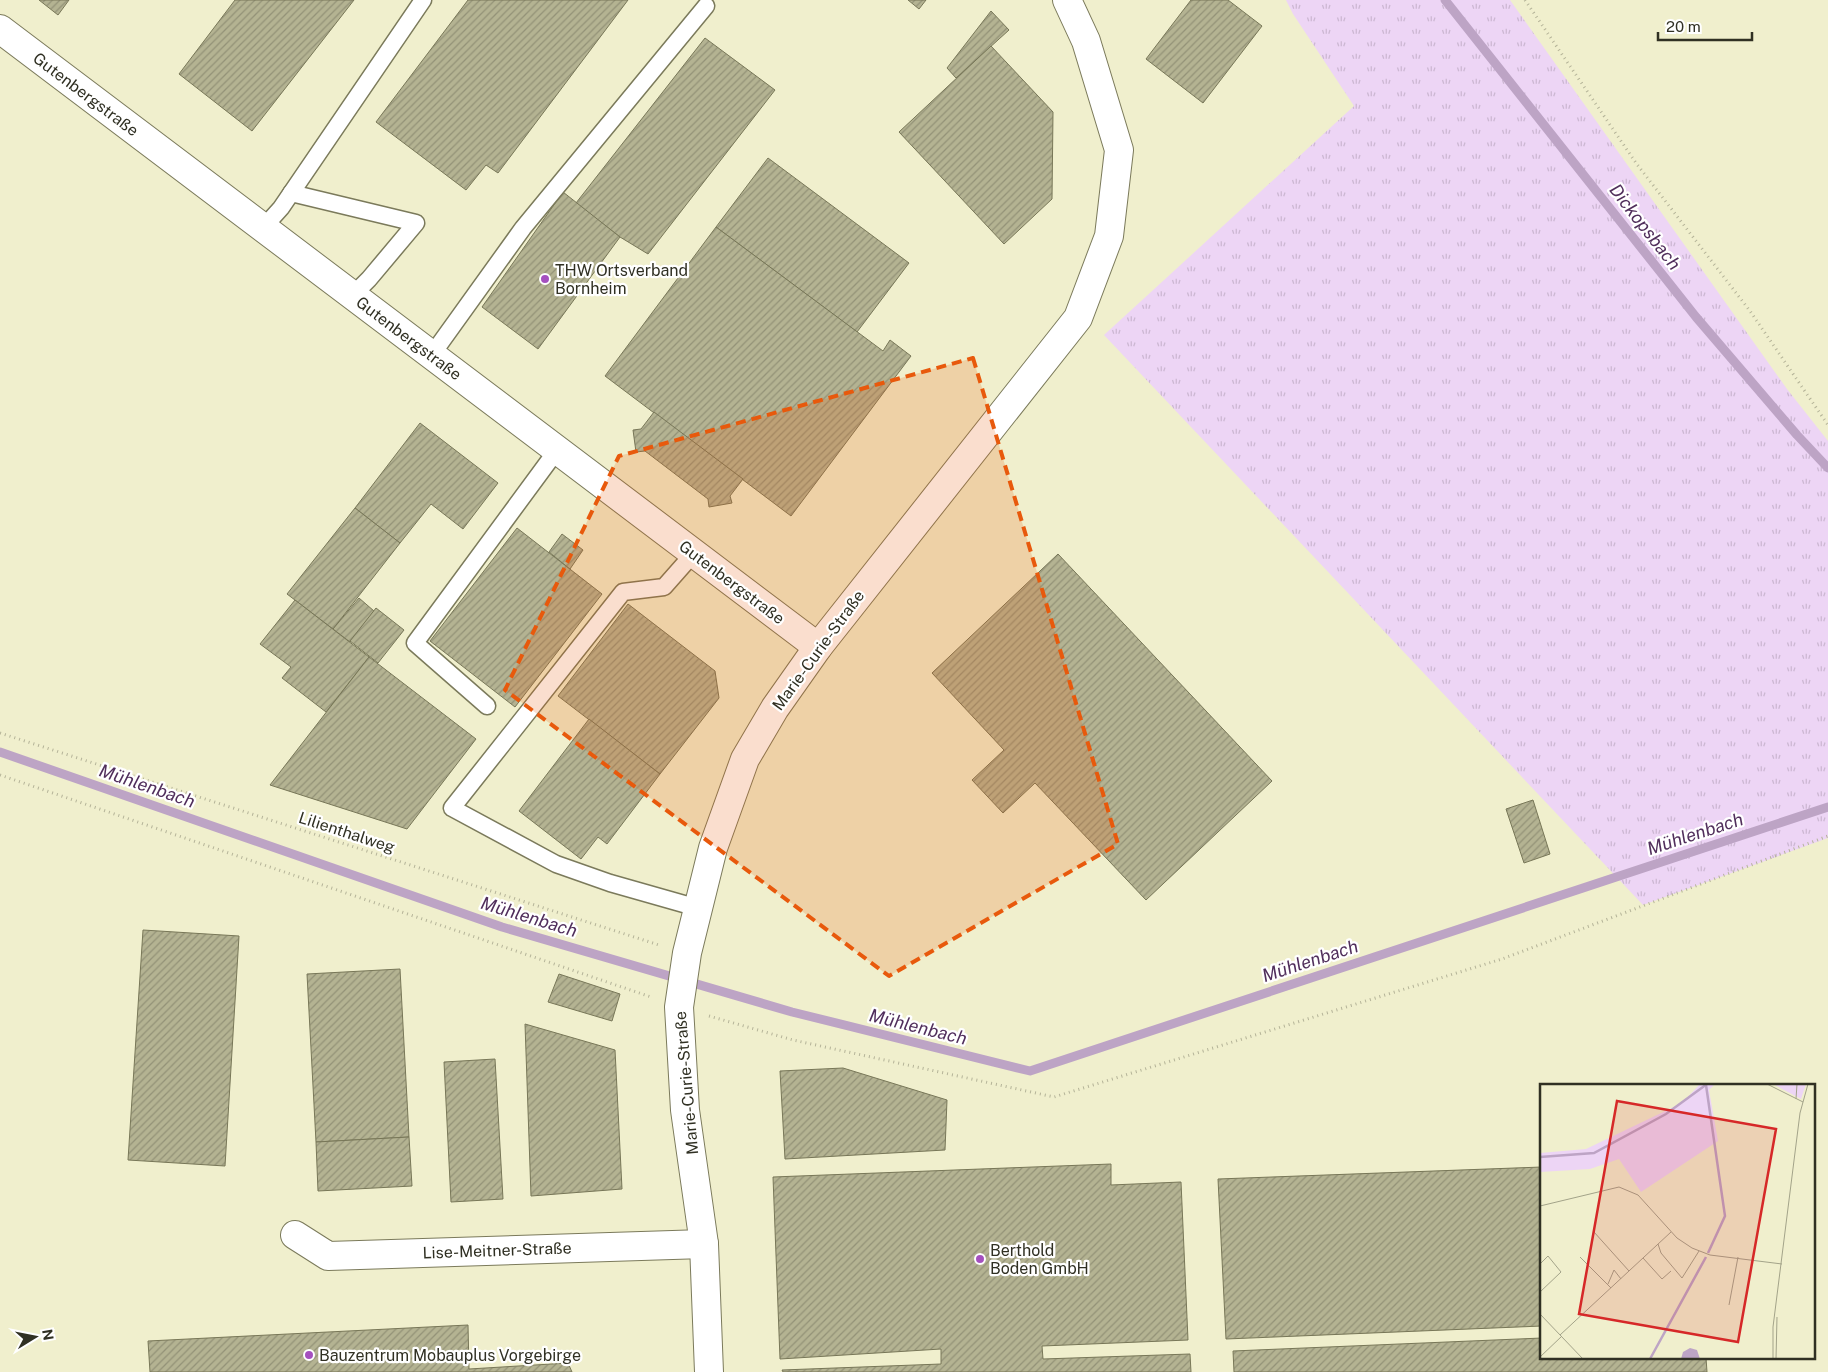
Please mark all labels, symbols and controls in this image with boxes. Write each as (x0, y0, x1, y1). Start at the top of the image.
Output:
scale bar (1658, 10, 1752, 42)
text: 20 m (1666, 18, 1701, 35)
street label: Gutenbergstraße (29, 49, 142, 140)
water label: Dickopsbach (1605, 179, 1685, 274)
place label: THW Ortsverband Bornheim (555, 261, 688, 298)
marker: THW Ortsverband Bornheim (539, 273, 551, 285)
street label: Gutenbergstraße (352, 293, 465, 384)
street label: Gutenbergstraße (675, 537, 788, 628)
street label: Marie-Curie-Straße (768, 586, 868, 714)
water label: Mühlenbach (97, 759, 198, 812)
street label: Lilienthalweg (296, 808, 397, 857)
water label: Mühlenbach (1644, 808, 1746, 859)
water label: Mühlenbach (478, 892, 580, 941)
water label: Mühlenbach (1259, 935, 1361, 986)
water label: Mühlenbach (867, 1004, 969, 1049)
street label: Marie-Curie-Straße (671, 1010, 702, 1155)
inset map (1540, 1084, 1816, 1360)
street label: Lise-Meitner-Straße (422, 1238, 572, 1263)
place label: Berthold Boden GmbH (990, 1241, 1089, 1278)
marker: Berthold Boden GmbH (974, 1253, 986, 1265)
north arrow (10, 1312, 60, 1362)
text: N (39, 1328, 57, 1342)
place label: Bauzentrum Mobauplus Vorgebirge (319, 1346, 581, 1365)
marker: Bauzentrum Mobauplus Vorgebirge (303, 1349, 315, 1361)

